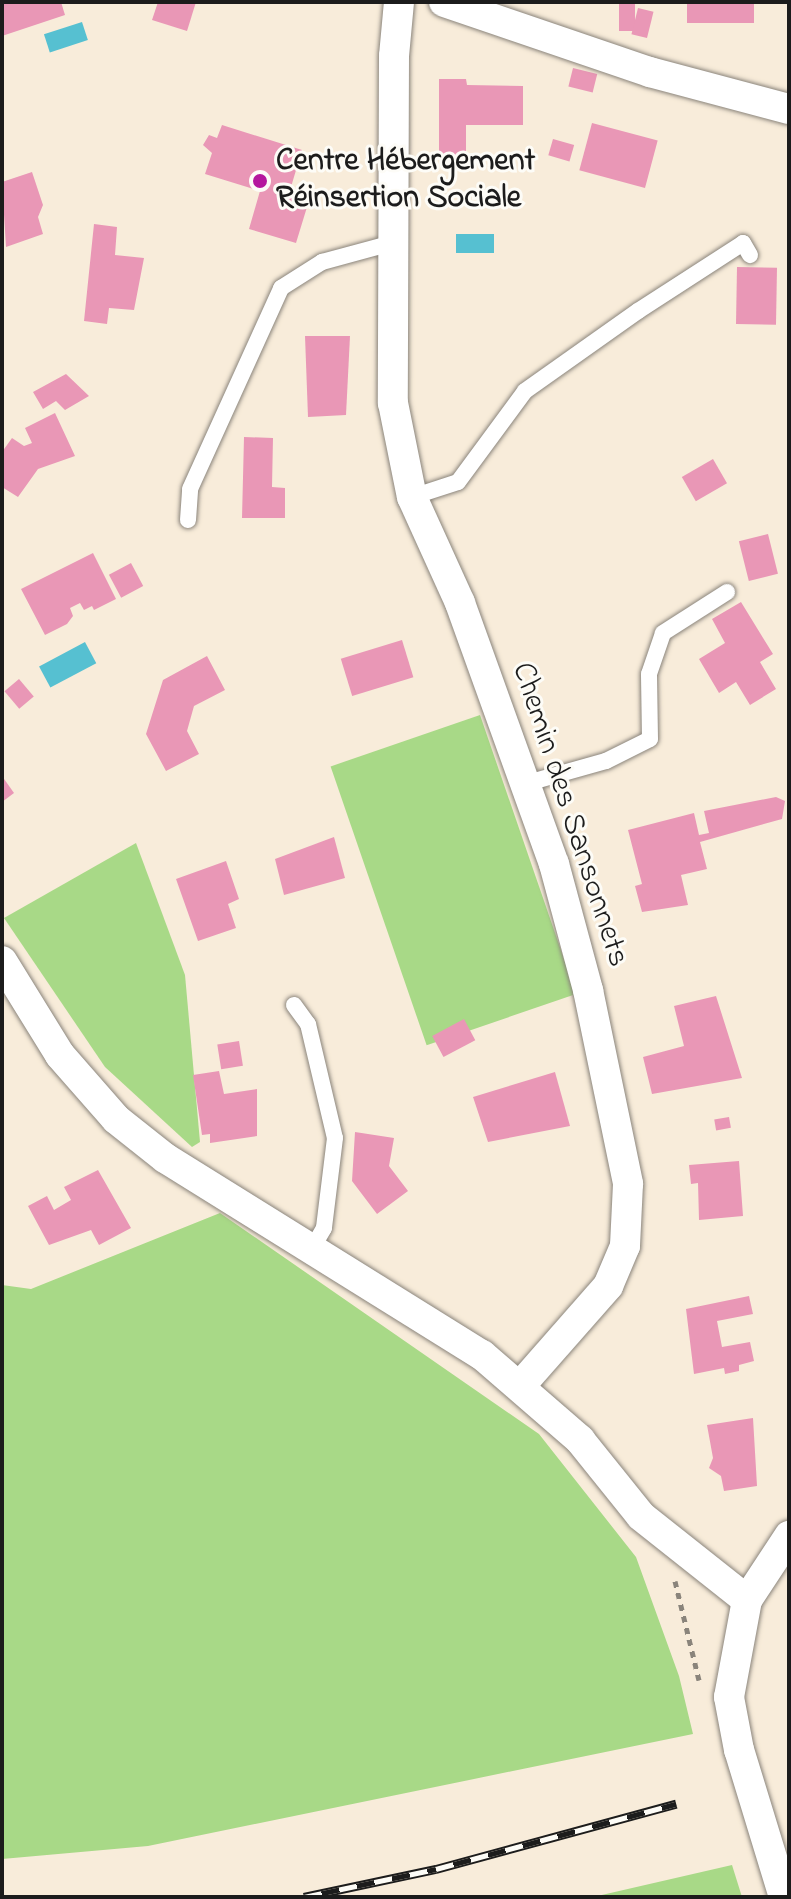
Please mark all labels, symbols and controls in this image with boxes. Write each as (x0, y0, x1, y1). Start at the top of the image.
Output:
place label: Centre Hébergement Réinsertion Sociale (276, 144, 535, 219)
marker: Centre Hébergement Réinsertion Sociale (251, 172, 269, 190)
street label: Chemin des Sansonnets (502, 658, 636, 972)

